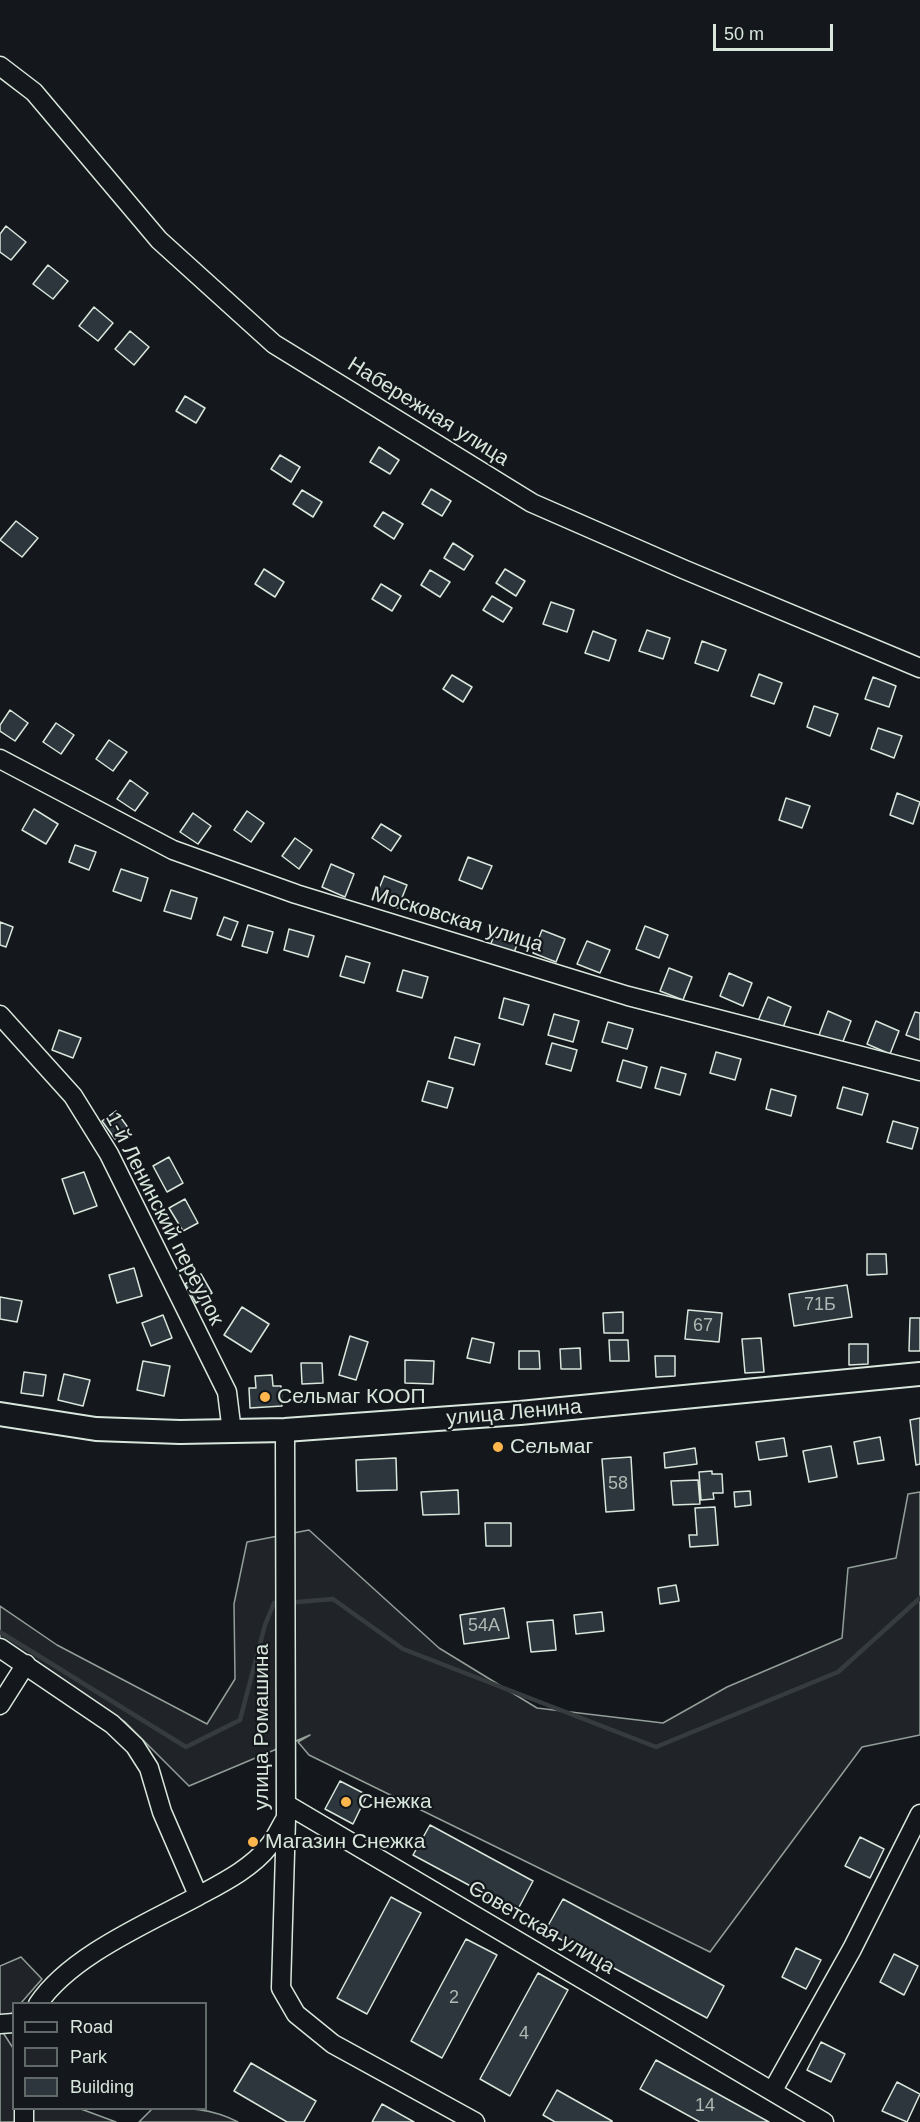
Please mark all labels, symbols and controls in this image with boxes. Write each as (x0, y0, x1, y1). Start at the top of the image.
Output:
scale bar (716, 12, 836, 50)
text: 50 m (724, 24, 764, 44)
street label: Набережная улица (343, 352, 513, 472)
street label: Московская улица (368, 882, 546, 958)
street label: 1-й Ленинский переулок (99, 1109, 229, 1329)
house number: 71Б (804, 1294, 836, 1316)
house number: 67 (693, 1315, 713, 1337)
place label: Сельмаг КООП (277, 1384, 426, 1410)
marker: Сельмаг КООП (258, 1390, 272, 1404)
street label: улица Ленина (445, 1395, 583, 1431)
place label: Сельмаг (510, 1434, 593, 1460)
marker: Сельмаг (491, 1440, 505, 1454)
house number: 58 (608, 1473, 628, 1495)
house number: 54А (468, 1615, 500, 1637)
street label: улица Ромашина (249, 1644, 275, 1810)
place label: Снежка (358, 1789, 432, 1815)
marker: Снежка (339, 1795, 353, 1809)
place label: Магазин Снежка (265, 1829, 425, 1855)
marker: Магазин Снежка (246, 1835, 260, 1849)
street label: Советская улица (463, 1876, 619, 1980)
house number: 2 (449, 1987, 459, 2009)
legend (12, 2002, 207, 2110)
text: Road (70, 2017, 113, 2037)
house number: 4 (519, 2023, 529, 2045)
text: Park (70, 2047, 107, 2067)
text: Building (70, 2077, 134, 2097)
house number: 14 (695, 2095, 715, 2117)

